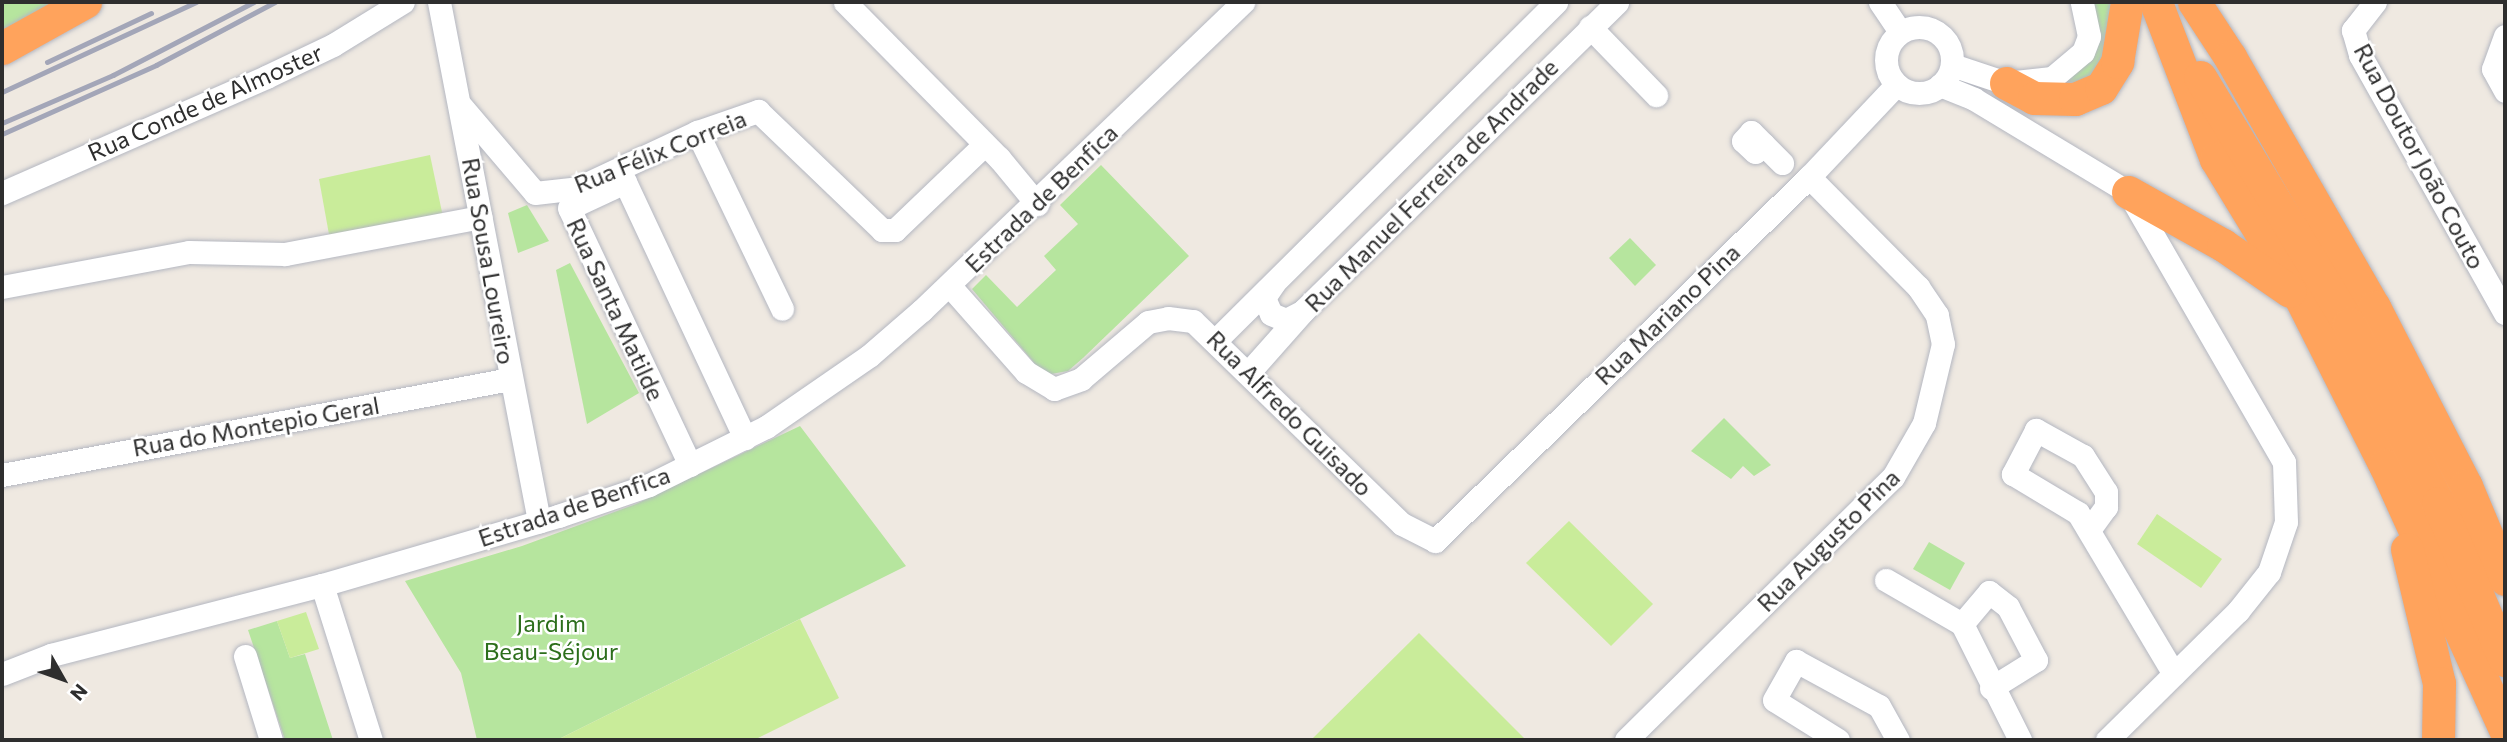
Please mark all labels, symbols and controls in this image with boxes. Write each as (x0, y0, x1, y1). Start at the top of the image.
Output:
street label: Rua Conde de Almoster (83, 37, 327, 167)
street label: Rua Doutor João Couto (2348, 38, 2492, 274)
street label: Rua Manuel Ferreira de Andrade (1298, 52, 1564, 318)
street label: Rua Félix Correia (570, 103, 750, 199)
street label: Estrada de Benfica (959, 118, 1123, 278)
street label: Rua Sousa Loureiro (457, 155, 521, 367)
street label: Rua Santa Matilde (561, 213, 671, 405)
street label: Rua Mariano Pina (1589, 238, 1745, 390)
street label: Rua Alfredo Guisado (1201, 324, 1379, 502)
street label: Rua do Montepio Geral (130, 390, 382, 462)
street label: Estrada de Benfica (474, 460, 674, 552)
street label: Rua Augusto Pina (1751, 463, 1905, 617)
park label: Jardim Beau-Séjour (484, 609, 618, 665)
north arrow (28, 644, 98, 714)
text: N (66, 680, 93, 706)

